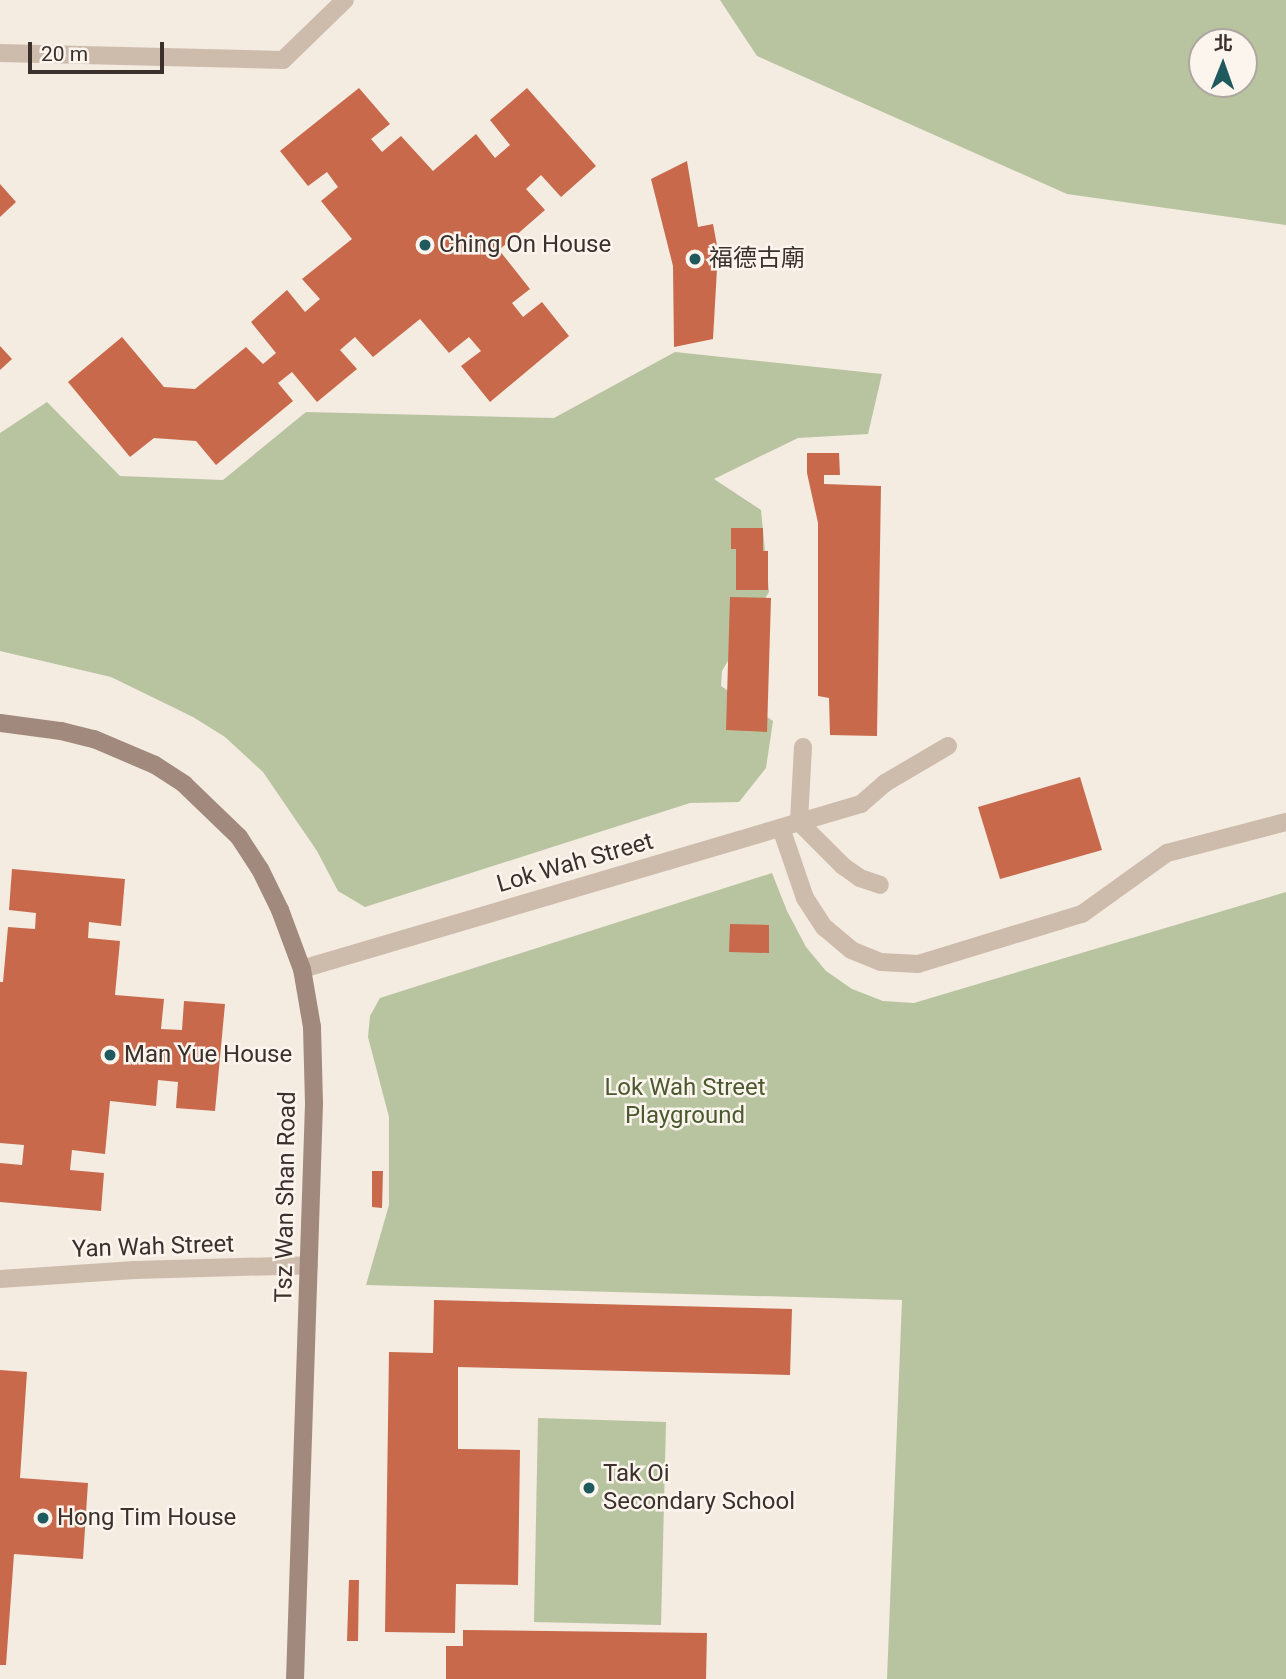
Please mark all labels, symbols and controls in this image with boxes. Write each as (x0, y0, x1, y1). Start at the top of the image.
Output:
scale bar (32, 28, 168, 72)
north arrow (1188, 28, 1258, 98)
text: 北 (1214, 32, 1233, 55)
text: 20 m (41, 42, 88, 66)
place label: Ching On House (439, 231, 611, 259)
marker: Ching On House (417, 237, 433, 253)
place label: 福德古廟 (709, 245, 805, 273)
marker: 福德古廟 (687, 251, 703, 267)
street label: Lok Wah Street (494, 827, 656, 899)
place label: Man Yue House (124, 1041, 292, 1069)
marker: Man Yue House (102, 1047, 118, 1063)
park label: Lok Wah Street Playground (604, 1074, 766, 1130)
street label: Tsz Wan Shan Road (270, 1091, 302, 1303)
street label: Yan Wah Street (71, 1230, 235, 1264)
place label: Tak Oi Secondary School (603, 1460, 795, 1516)
marker: Tak Oi Secondary School (581, 1480, 597, 1496)
place label: Hong Tim House (57, 1504, 237, 1532)
marker: Hong Tim House (35, 1510, 51, 1526)

